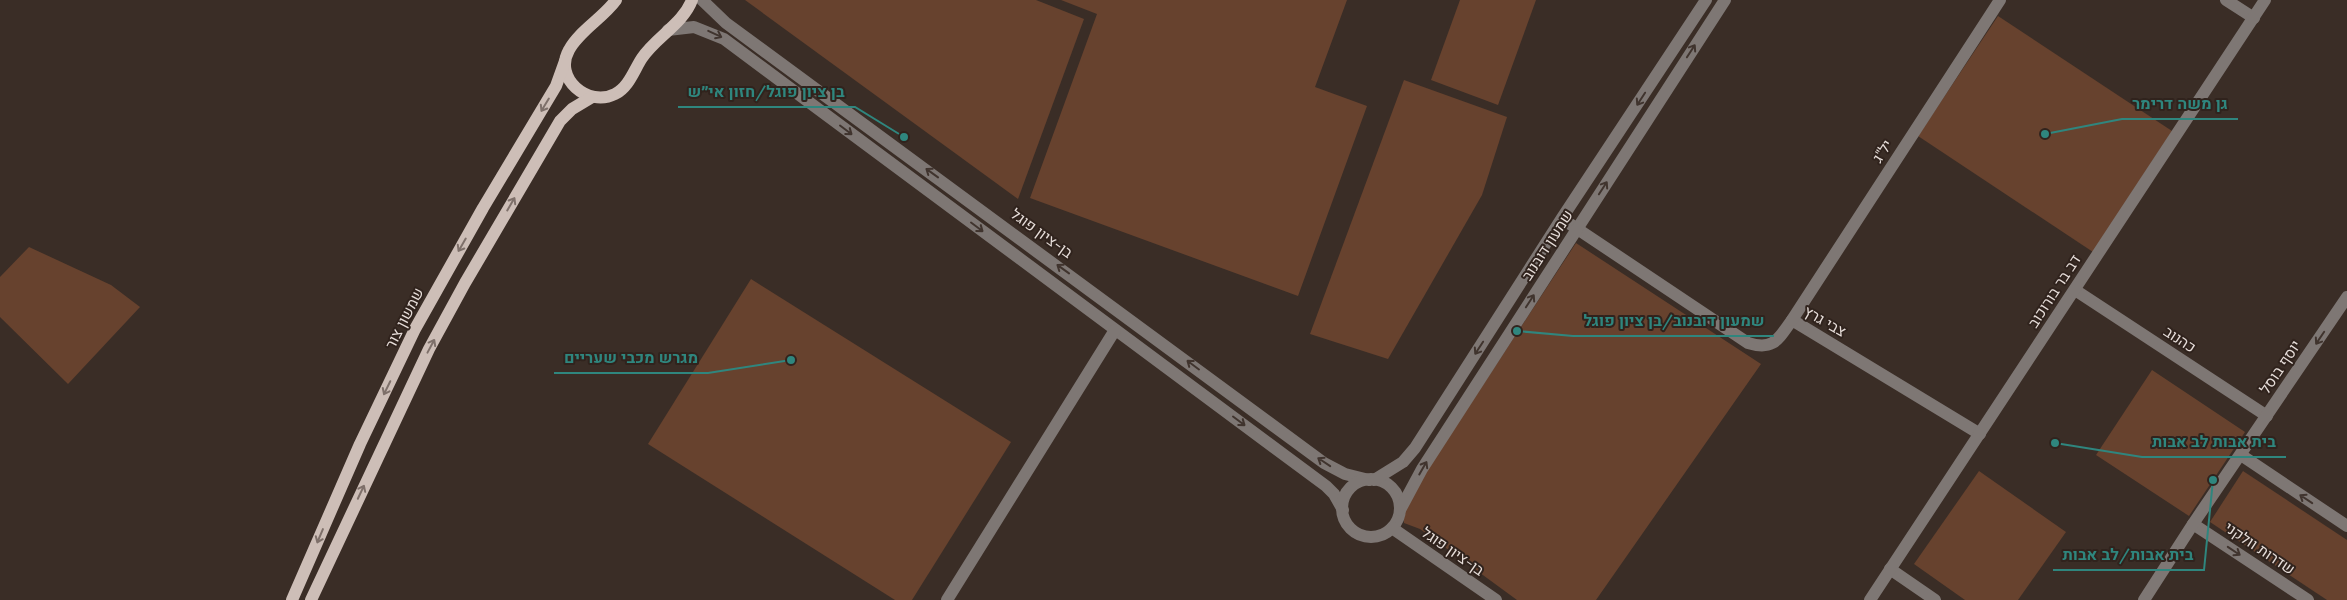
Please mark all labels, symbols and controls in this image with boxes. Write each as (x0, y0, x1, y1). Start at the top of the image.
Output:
one-way arrow (707, 30, 722, 40)
one-way arrow (1686, 45, 1696, 59)
callout: בן ציון פוגל/חזון אי״ש (678, 76, 855, 107)
text: בן ציון פוגל/חזון אי״ש (687, 81, 845, 102)
callout: גן משה דרימר (2122, 88, 2238, 119)
one-way arrow (1636, 92, 1646, 106)
text: גן משה דרימר (2132, 93, 2228, 113)
one-way arrow (540, 97, 550, 111)
one-way arrow (839, 124, 852, 135)
street label: יל"ג (1868, 136, 1896, 166)
one-way arrow (926, 167, 939, 178)
one-way arrow (1598, 181, 1608, 195)
one-way arrow (506, 197, 516, 212)
street label: בן-ציון פוגל (1007, 204, 1077, 262)
street label: שמעון דובנוב (1517, 206, 1577, 284)
one-way arrow (970, 221, 983, 232)
one-way arrow (457, 237, 467, 251)
street label: דב בר בורוכוב (2023, 251, 2085, 331)
one-way arrow (1056, 264, 1070, 274)
street label: שמשון צור (381, 284, 427, 352)
one-way arrow (1525, 295, 1535, 309)
street label: צבי גרץ (1800, 301, 1850, 341)
callout: שמעון דובנוב/בן ציון פוגל (1573, 305, 1774, 336)
text: שמעון דובנוב/בן ציון פוגל (1583, 310, 1765, 331)
street label: כהנוב (2160, 322, 2200, 356)
one-way arrow (2315, 330, 2325, 344)
street label: יוסף בוסל (2255, 336, 2305, 398)
one-way arrow (426, 338, 436, 353)
one-way arrow (1474, 340, 1484, 354)
callout: מגרש מכבי שעריים (554, 342, 708, 373)
text: מגרש מכבי שעריים (564, 347, 698, 367)
one-way arrow (1187, 360, 1200, 371)
one-way arrow (382, 381, 392, 396)
one-way arrow (1232, 416, 1245, 427)
callout: בית אבות לב אבות (2142, 426, 2286, 457)
text: בית אבות לב אבות (2152, 431, 2276, 451)
one-way arrow (1317, 457, 1331, 467)
one-way arrow (1419, 461, 1429, 475)
one-way arrow (357, 485, 366, 500)
one-way arrow (2300, 493, 2314, 503)
street label: שדרות וולקני (2221, 518, 2299, 578)
street label: בן-ציון פוגל (1418, 522, 1488, 580)
one-way arrow (314, 528, 324, 543)
callout: בית אבות/לב אבות (2053, 539, 2204, 570)
text: בית אבות/לב אבות (2063, 544, 2194, 565)
one-way arrow (2226, 546, 2240, 556)

